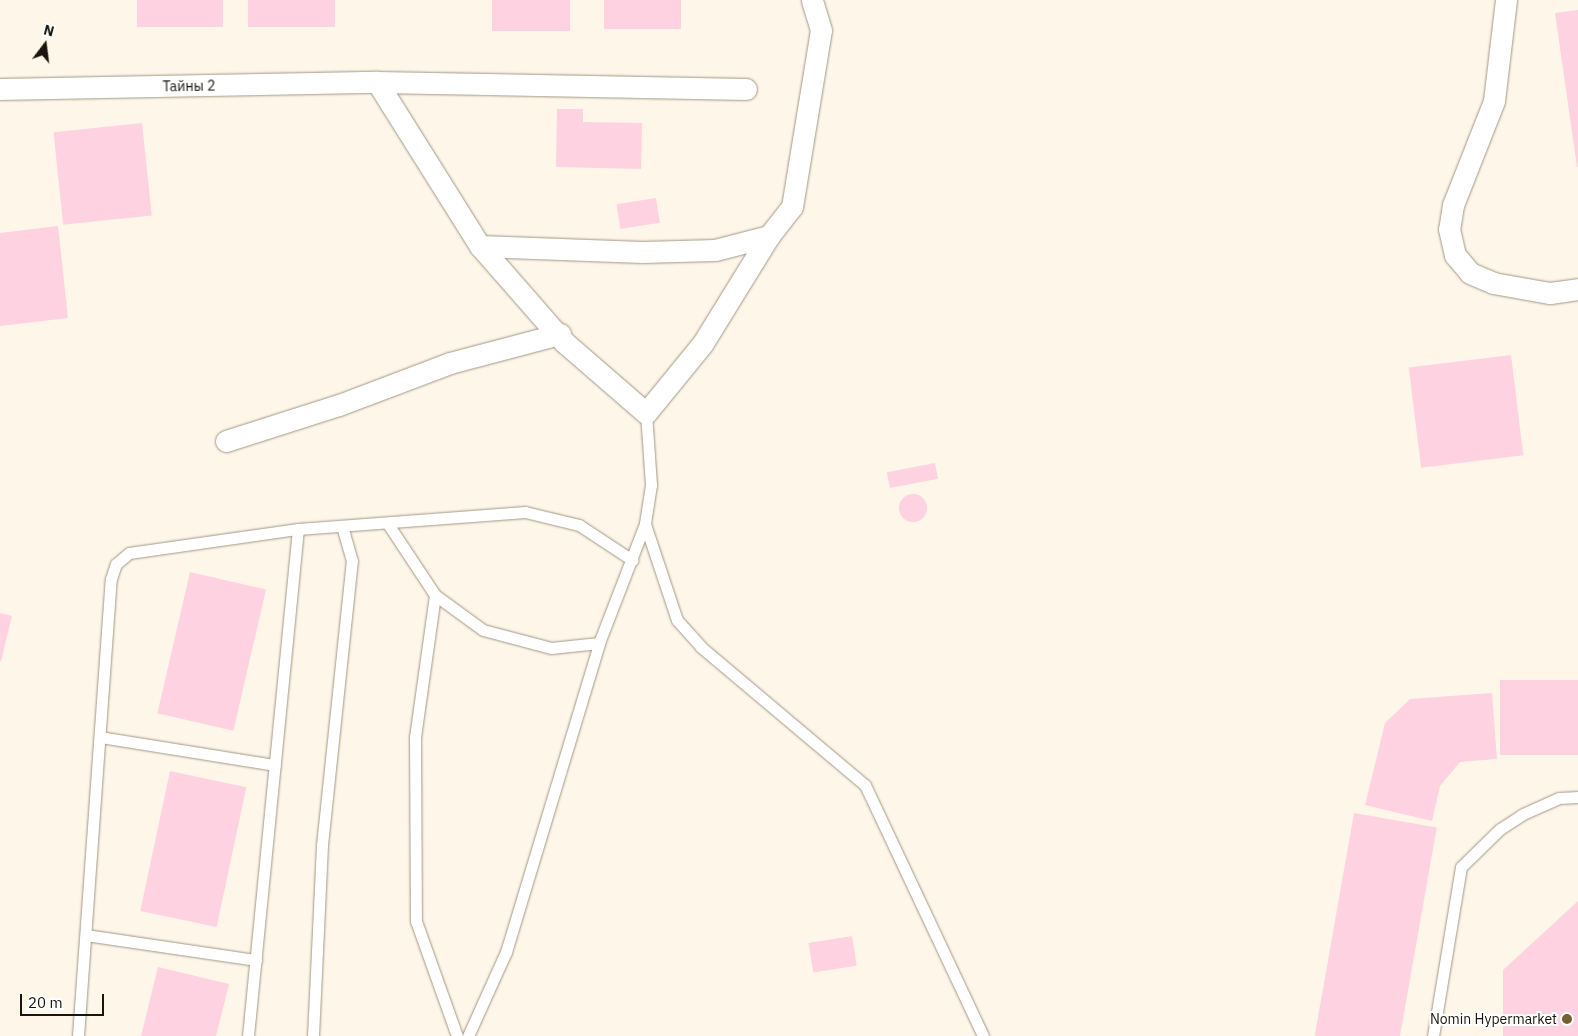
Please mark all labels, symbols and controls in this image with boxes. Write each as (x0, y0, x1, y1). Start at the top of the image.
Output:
north arrow (20, 20, 70, 70)
text: N (42, 21, 56, 41)
street label: Тайны 2 (162, 77, 216, 95)
scale bar (22, 984, 106, 1016)
text: 20 m (28, 993, 63, 1012)
place label: Nomin Hypermarket (1430, 1011, 1557, 1027)
marker: Nomin Hypermarket (1561, 1013, 1573, 1025)

